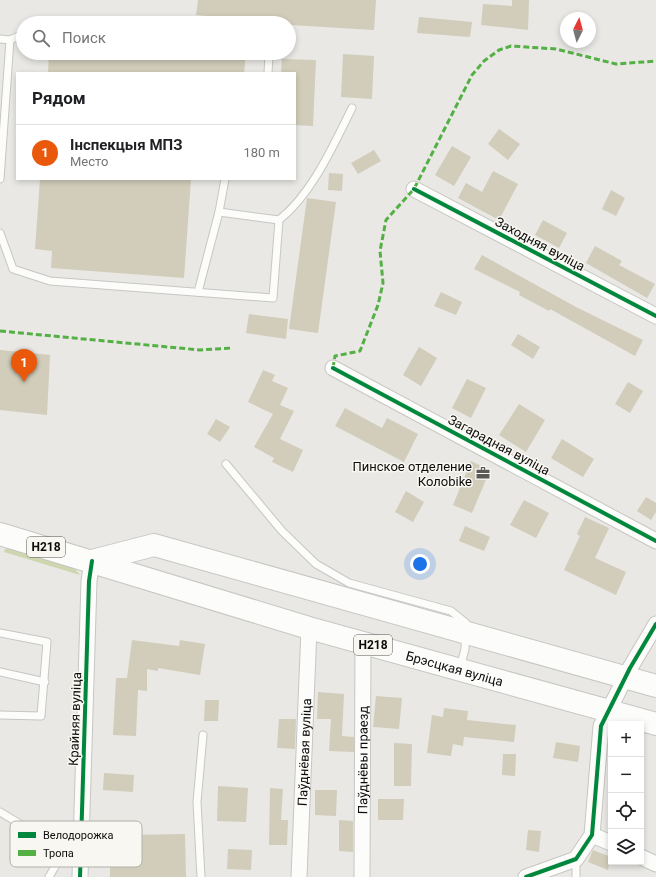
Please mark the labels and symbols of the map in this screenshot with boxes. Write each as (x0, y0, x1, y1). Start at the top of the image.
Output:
north arrow (560, 12, 596, 48)
street label: Заходняя вуліца (492, 214, 588, 274)
pin: 1 (11, 349, 37, 382)
street label: Загарадная вуліца (446, 412, 552, 478)
place label: Пинское отделение Колоbike (352, 459, 472, 489)
office icon: Пинское отделение Колоbike (475, 465, 491, 481)
road number: Н218 (27, 537, 65, 557)
your location (410, 554, 430, 574)
road number: Н218 (354, 635, 392, 655)
street label: Брэсцкая вуліца (404, 648, 505, 689)
street label: Крайняя вуліца (66, 672, 84, 766)
street label: Паўднёвая вуліца (294, 698, 314, 806)
street label: Паўднёвы праезд (355, 706, 370, 814)
legend (10, 821, 142, 867)
text: Велодорожка (43, 829, 114, 842)
text: Тропа (43, 847, 74, 860)

